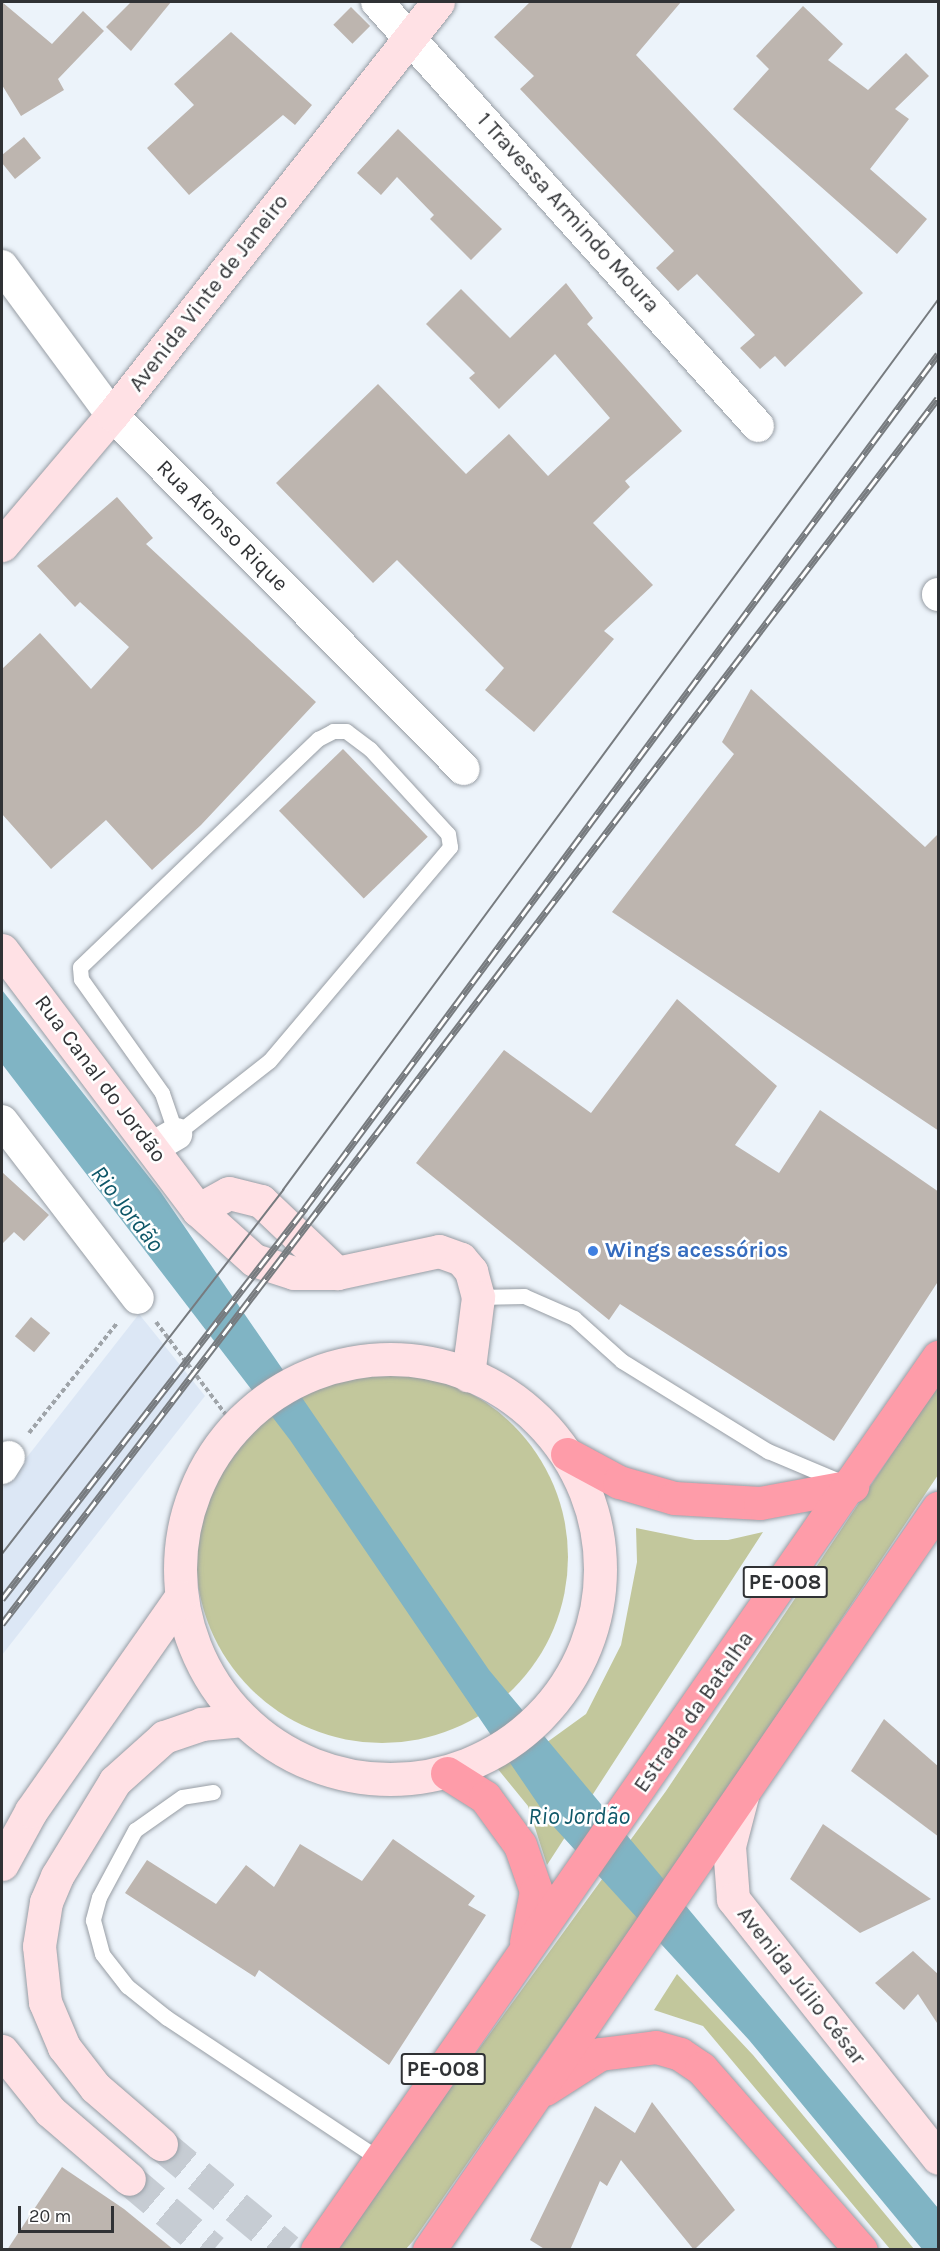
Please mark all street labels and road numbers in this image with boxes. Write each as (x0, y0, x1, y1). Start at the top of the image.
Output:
street label: 1 Travessa Armindo Moura (471, 108, 665, 318)
street label: Avenida Vinte de Janeiro (124, 189, 294, 397)
street label: Rua Afonso Rique (151, 455, 293, 597)
street label: Rua Canal do Jordão (28, 990, 172, 1168)
road number: PE-008 (742, 1564, 828, 1600)
street label: Estrada da Batalha (628, 1626, 760, 1798)
street label: Avenida Júlio César (731, 1902, 871, 2070)
road number: PE-008 (400, 2051, 486, 2087)

